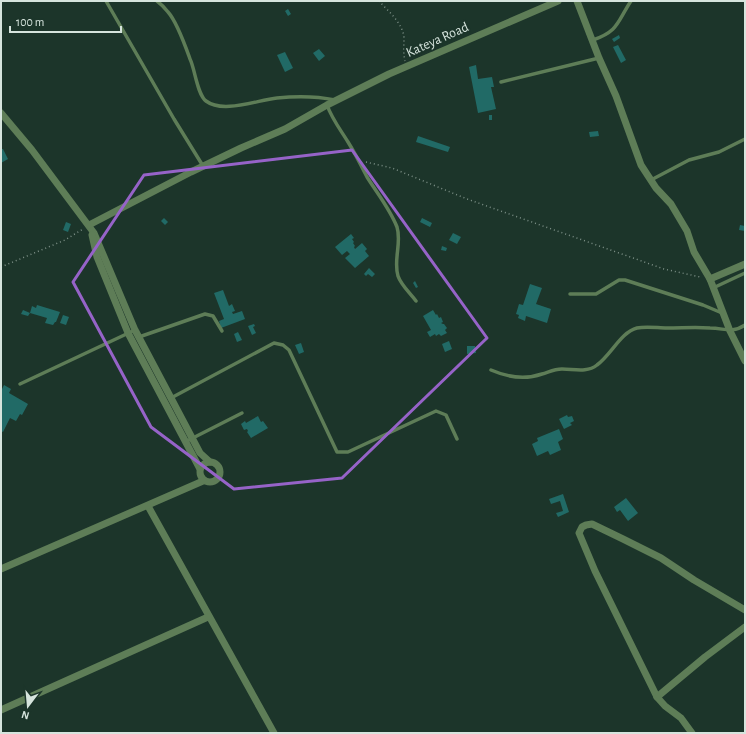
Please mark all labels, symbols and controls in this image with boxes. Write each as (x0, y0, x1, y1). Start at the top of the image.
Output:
scale bar (10, 8, 121, 34)
text: 100 m (16, 16, 44, 28)
street label: Kateya Road (404, 20, 471, 60)
north arrow (8, 686, 48, 726)
text: N (20, 709, 31, 721)

